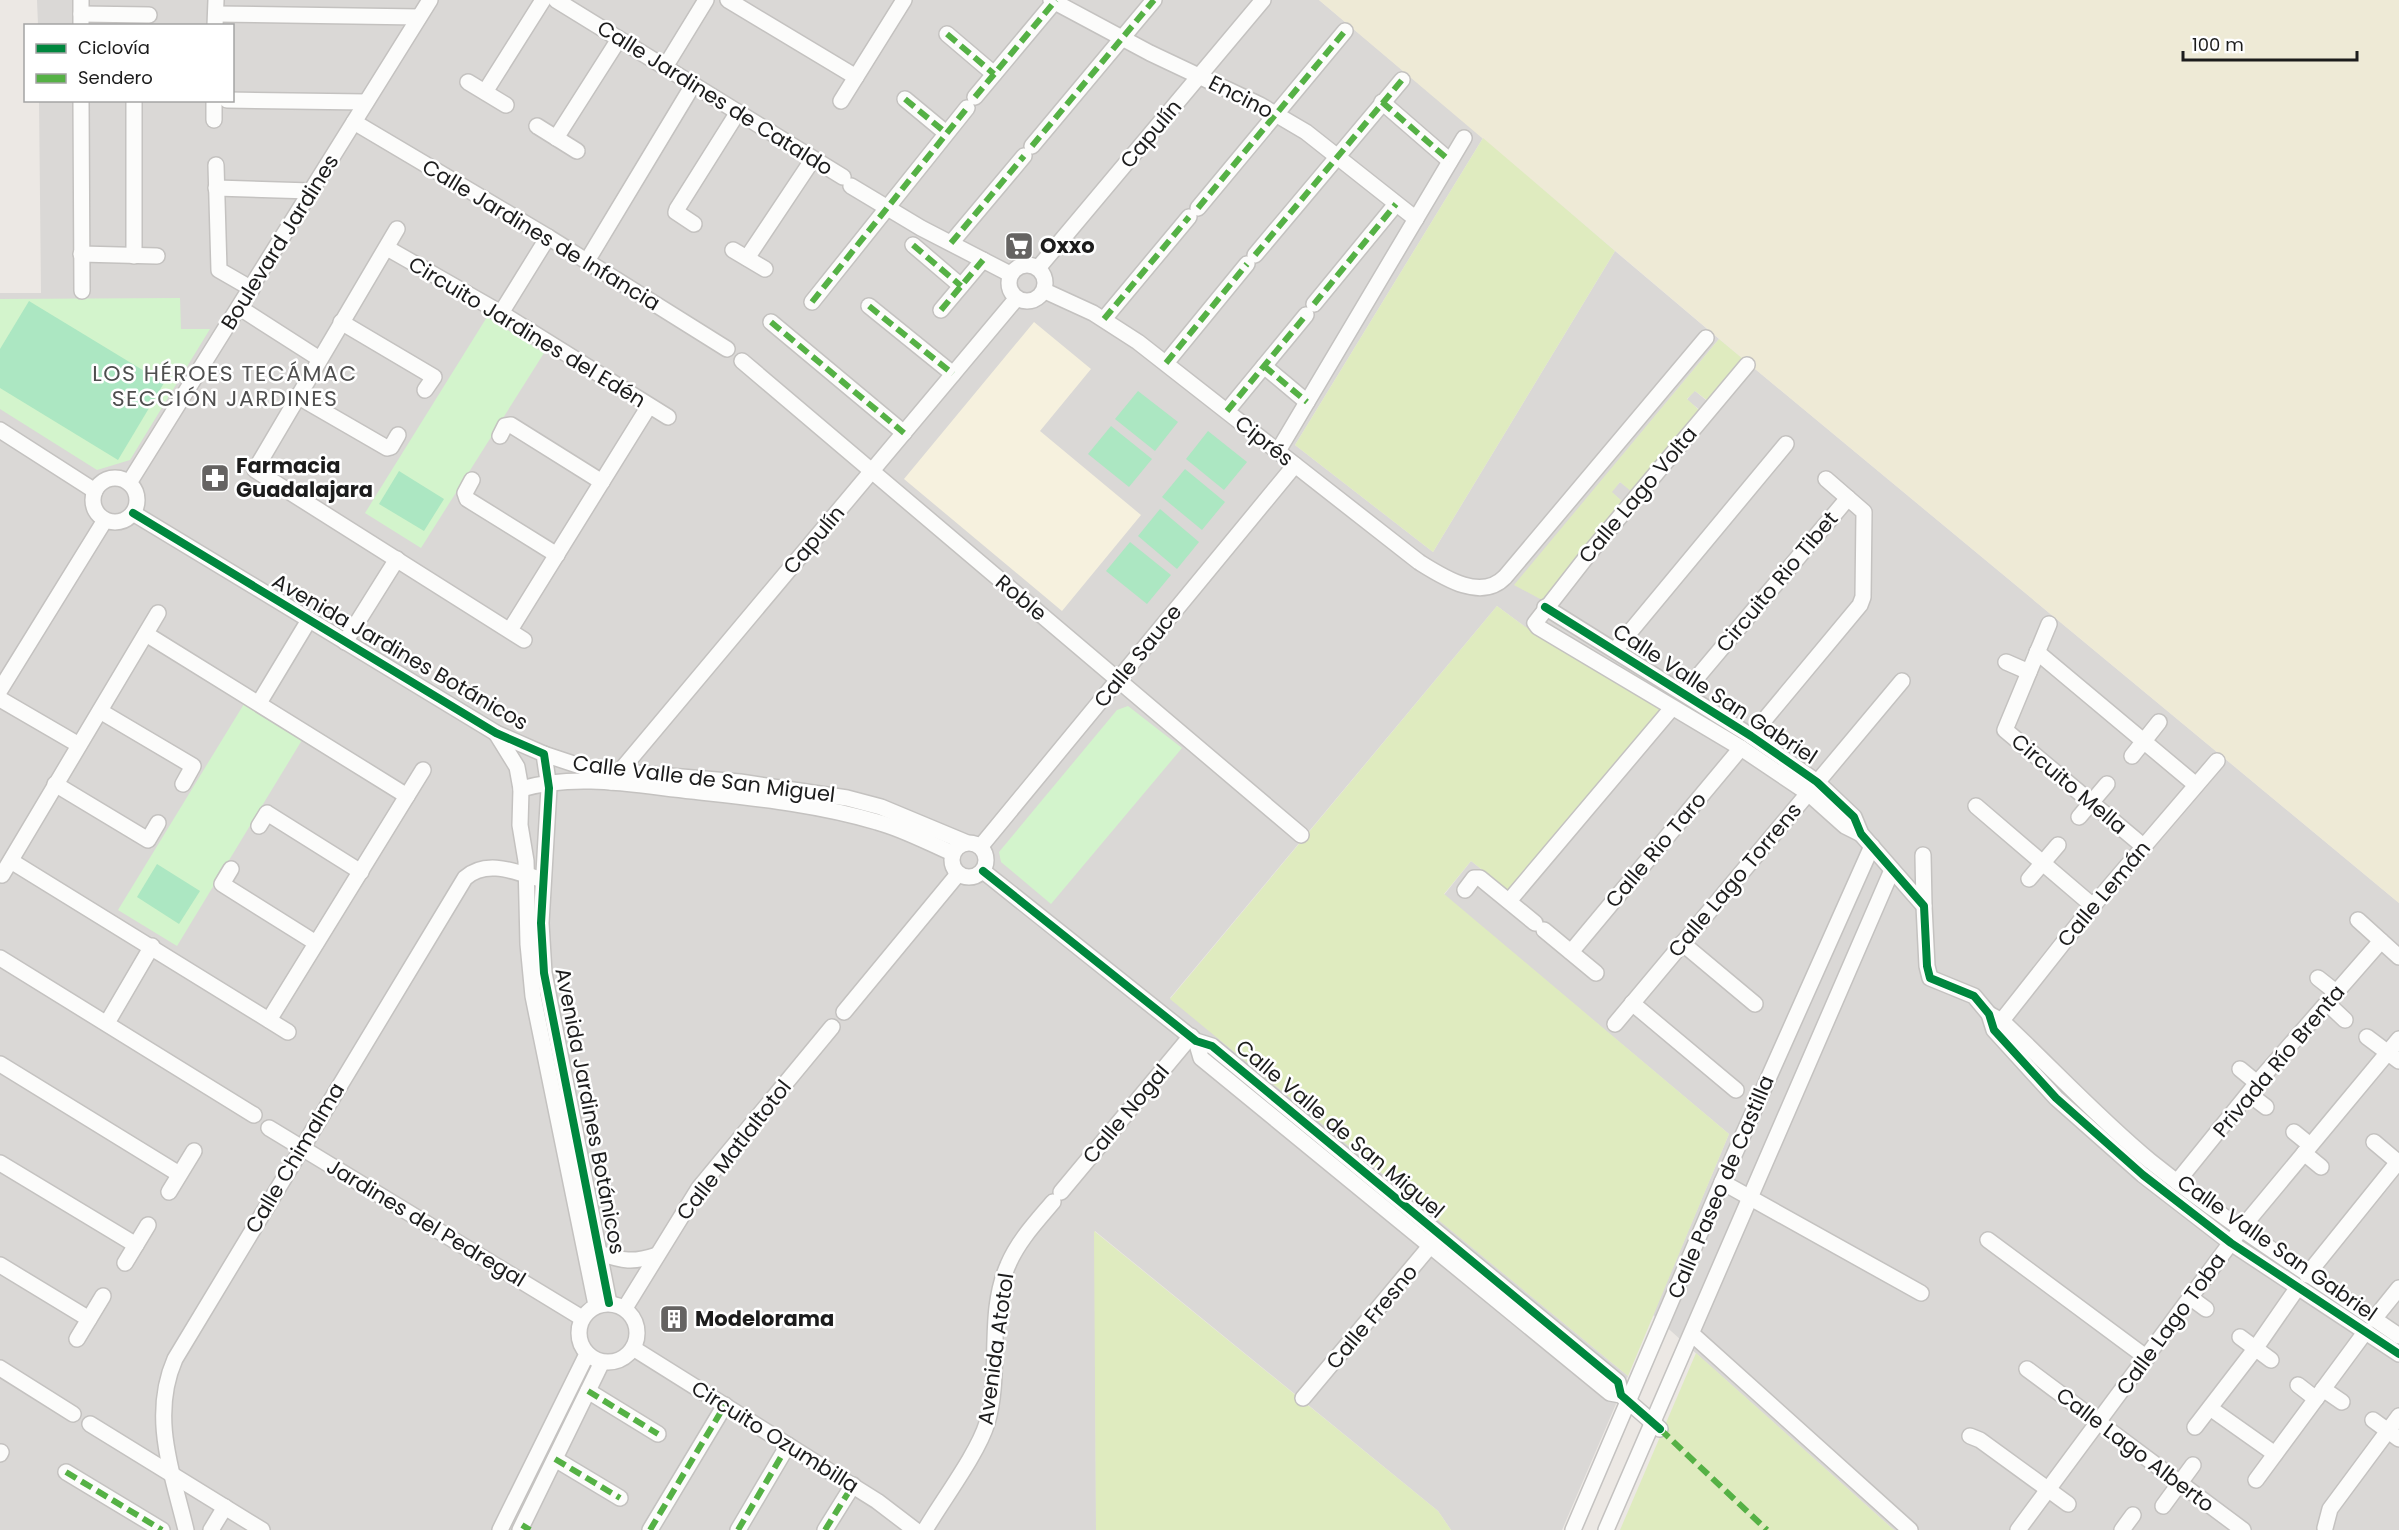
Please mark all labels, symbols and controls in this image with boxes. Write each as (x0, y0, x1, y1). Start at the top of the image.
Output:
street label: Calle Jardines de Cataldo (592, 13, 839, 182)
legend (24, 24, 234, 102)
scale bar (2183, 24, 2357, 62)
text: 100 m (2192, 32, 2244, 57)
text: Ciclovía (78, 35, 150, 60)
text: Sendero (78, 65, 153, 90)
street label: Encino (1204, 68, 1279, 125)
street label: Capulín (1113, 93, 1188, 174)
street label: Boulevard Jardines (214, 149, 345, 335)
street label: Calle Jardines de Infancia (417, 152, 666, 317)
supermarket icon: Oxxo (1003, 230, 1035, 262)
place label: Oxxo (1040, 231, 1095, 260)
street label: Circuito Jardines del Edén (403, 249, 651, 414)
district label: LOS HÉROES TECÁMAC SECCIÓN JARDINES (92, 358, 358, 414)
street label: Ciprés (1229, 408, 1300, 473)
street label: Calle Lago Volta (1572, 420, 1704, 569)
place label: Farmacia Guadalajara (236, 451, 373, 504)
pharmacy icon: Farmacia Guadalajara (199, 462, 231, 494)
street label: Capulín (776, 499, 851, 580)
street label: Circuito Rio Tibet (1709, 505, 1844, 658)
street label: Avenida Jardines Botánicos (267, 566, 534, 737)
street label: Roble (990, 568, 1053, 628)
street label: Calle Sauce (1087, 598, 1188, 713)
street label: Calle Valle San Gabriel (1607, 617, 1823, 771)
street label: Circuito Mella (2005, 727, 2133, 841)
street label: Calle Valle de San Miguel (571, 748, 837, 809)
street label: Calle Rio Taro (1598, 786, 1713, 914)
street label: Calle Lago Torrens (1661, 796, 1808, 963)
street label: Calle Lemán (2050, 834, 2157, 953)
street label: Avenida Jardines Botánicos (548, 965, 632, 1257)
street label: Privada Río Brenta (2206, 978, 2351, 1143)
street label: Calle Valle de San Miguel (1230, 1033, 1451, 1225)
street label: Calle Nogal (1076, 1058, 1176, 1169)
street label: Calle Paseo de Castilla (1660, 1071, 1781, 1303)
street label: Calle Matlaltotol (669, 1073, 798, 1226)
street label: Calle Chimalma (238, 1077, 351, 1239)
street label: Jardines del Pedregal (321, 1152, 531, 1294)
street label: Calle Valle San Gabriel (2171, 1167, 2383, 1328)
street label: Calle Lago Toba (2109, 1247, 2232, 1401)
street label: Calle Fresno (1319, 1258, 1424, 1375)
street label: Avenida Atotol (970, 1271, 1021, 1427)
building icon: Modelorama (658, 1303, 690, 1335)
place label: Modelorama (695, 1304, 834, 1333)
street label: Circuito Ozumbilla (686, 1373, 864, 1500)
street label: Calle Lago Alberto (2050, 1380, 2220, 1519)

